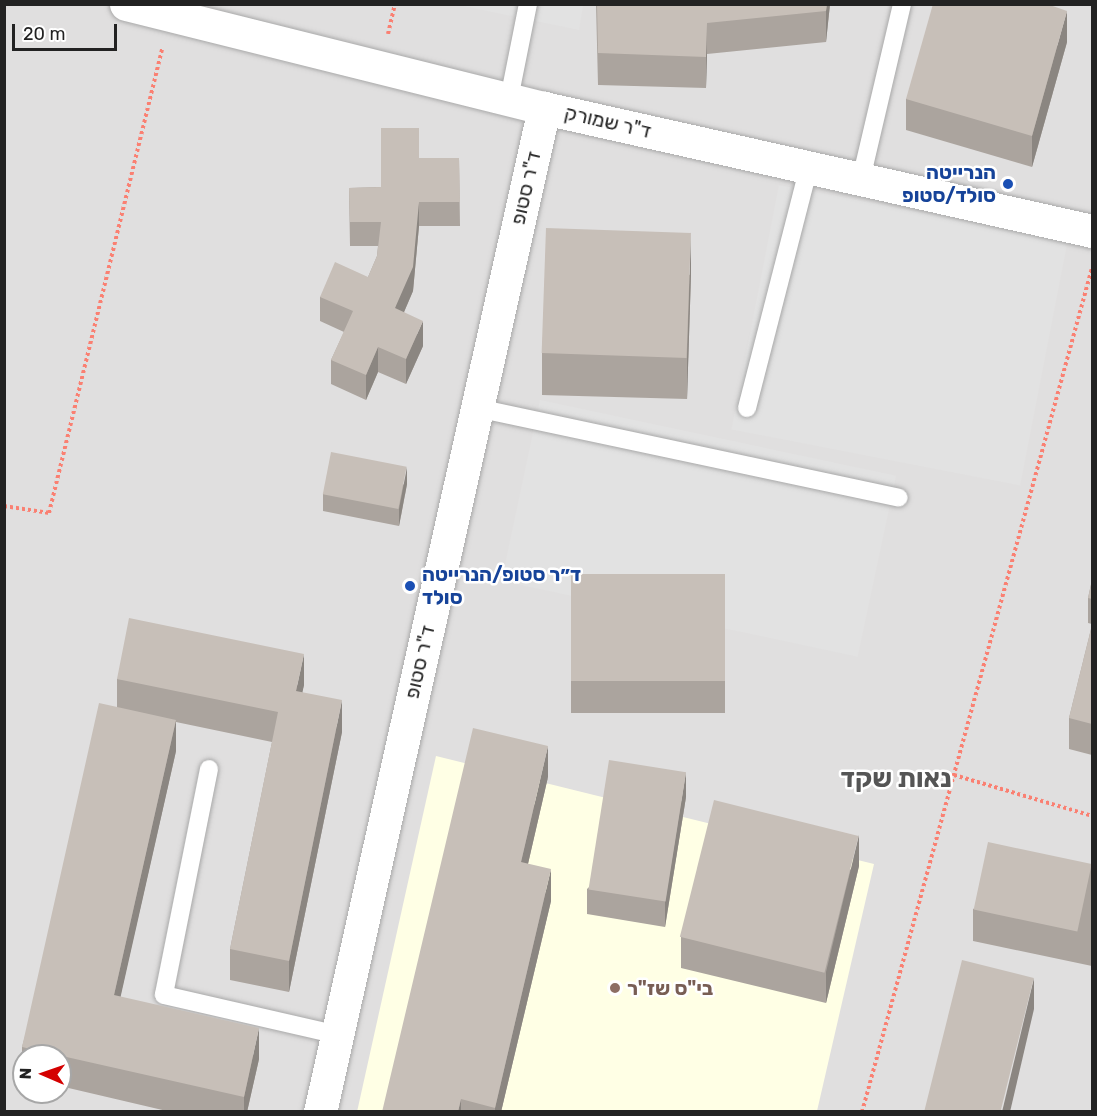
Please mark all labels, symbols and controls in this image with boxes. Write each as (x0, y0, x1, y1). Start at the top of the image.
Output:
scale bar (15, 12, 120, 50)
text: 20 m (23, 23, 65, 45)
street label: ד"ר שמורק (562, 100, 654, 144)
street label: ד"ר סטופ (506, 148, 546, 228)
place label: הנרייטה סולד/סטופ (902, 160, 996, 207)
marker: הנרייטה סולד/סטופ (1001, 177, 1015, 191)
place label: ד״ר סטופ/הנרייטה סולד (422, 562, 582, 609)
marker: ד״ר סטופ/הנרייטה סולד (403, 579, 417, 593)
street label: ד"ר סטופ (400, 622, 440, 702)
district label: נאות שקד (840, 763, 952, 795)
place label: בי"ס שז"ר (627, 976, 713, 1000)
marker: בי"ס שז"ר (608, 981, 622, 995)
north arrow (12, 1044, 72, 1104)
text: N (16, 1067, 35, 1080)

